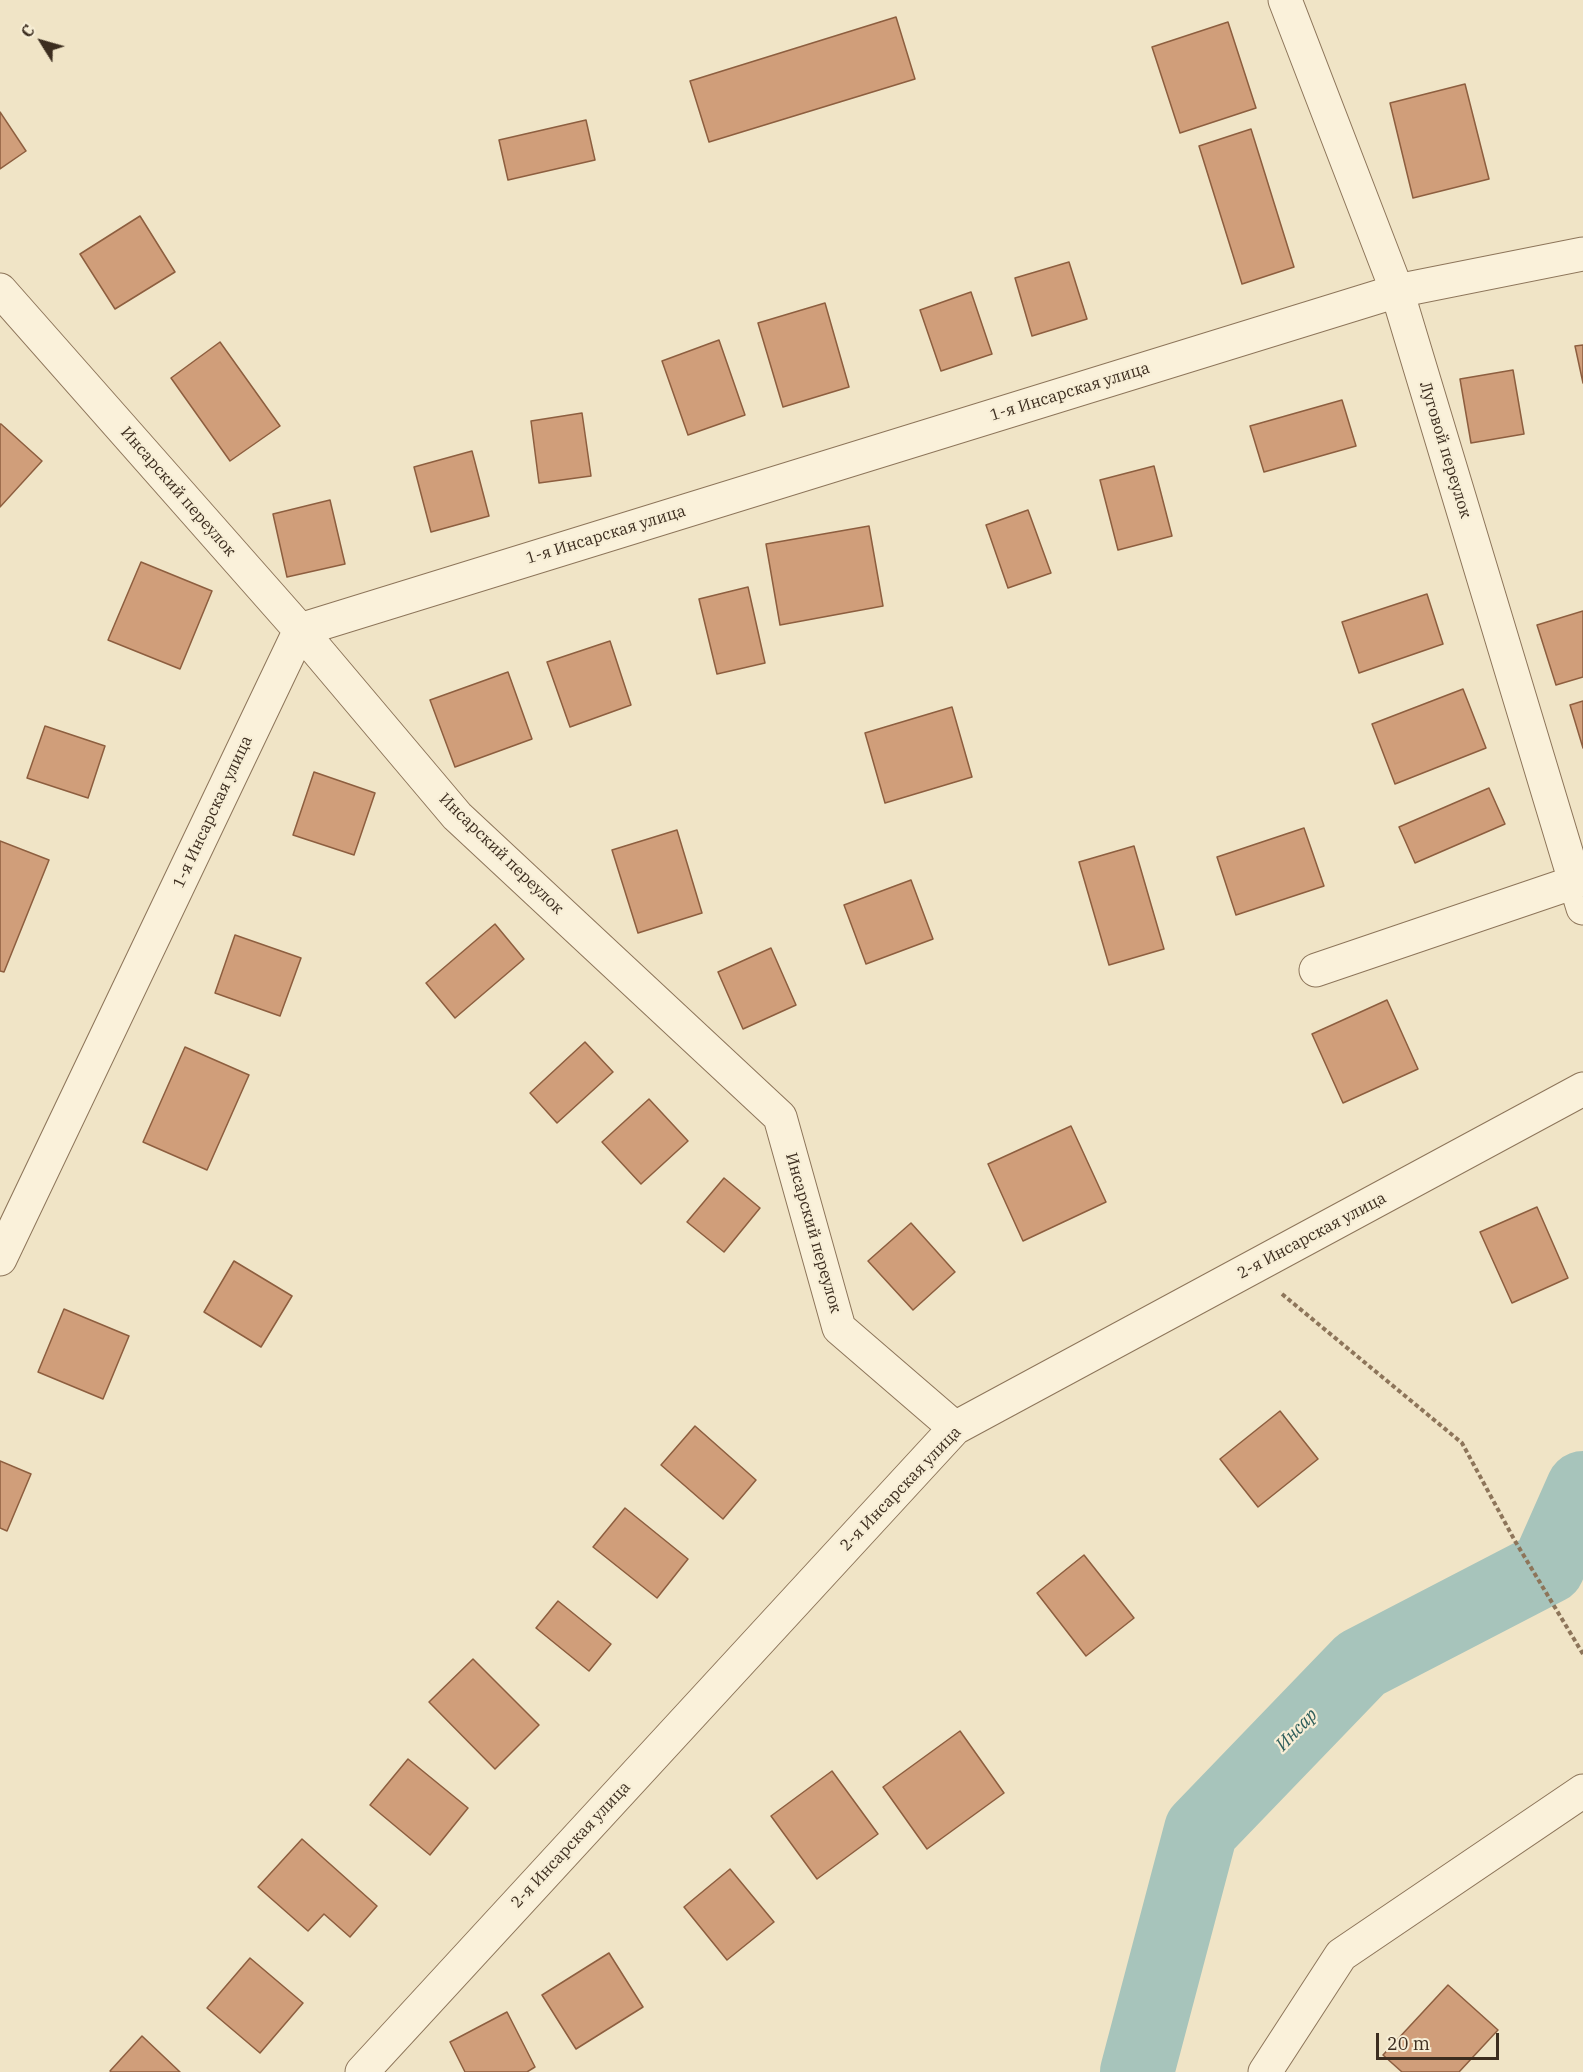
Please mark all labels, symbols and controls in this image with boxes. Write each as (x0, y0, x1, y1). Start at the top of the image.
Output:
north arrow (12, 12, 72, 72)
text: С (16, 21, 39, 41)
street label: 1-я Инсарская улица (988, 359, 1152, 425)
street label: Луговой переулок (1415, 379, 1475, 521)
street label: Инсарский переулок (116, 423, 240, 561)
street label: 1-я Инсарская улица (524, 502, 688, 568)
street label: 1-я Инсарская улица (169, 733, 257, 891)
street label: Инсарский переулок (435, 789, 567, 919)
street label: Инсарский переулок (781, 1151, 845, 1315)
street label: 2-я Инсарская улица (1234, 1189, 1390, 1283)
street label: 2-я Инсарская улица (837, 1423, 965, 1555)
water label: Инсар (1272, 1704, 1322, 1756)
street label: 2-я Инсарская улица (507, 1778, 635, 1912)
scale bar (1379, 2021, 1502, 2059)
text: 20 m (1387, 2032, 1430, 2055)

